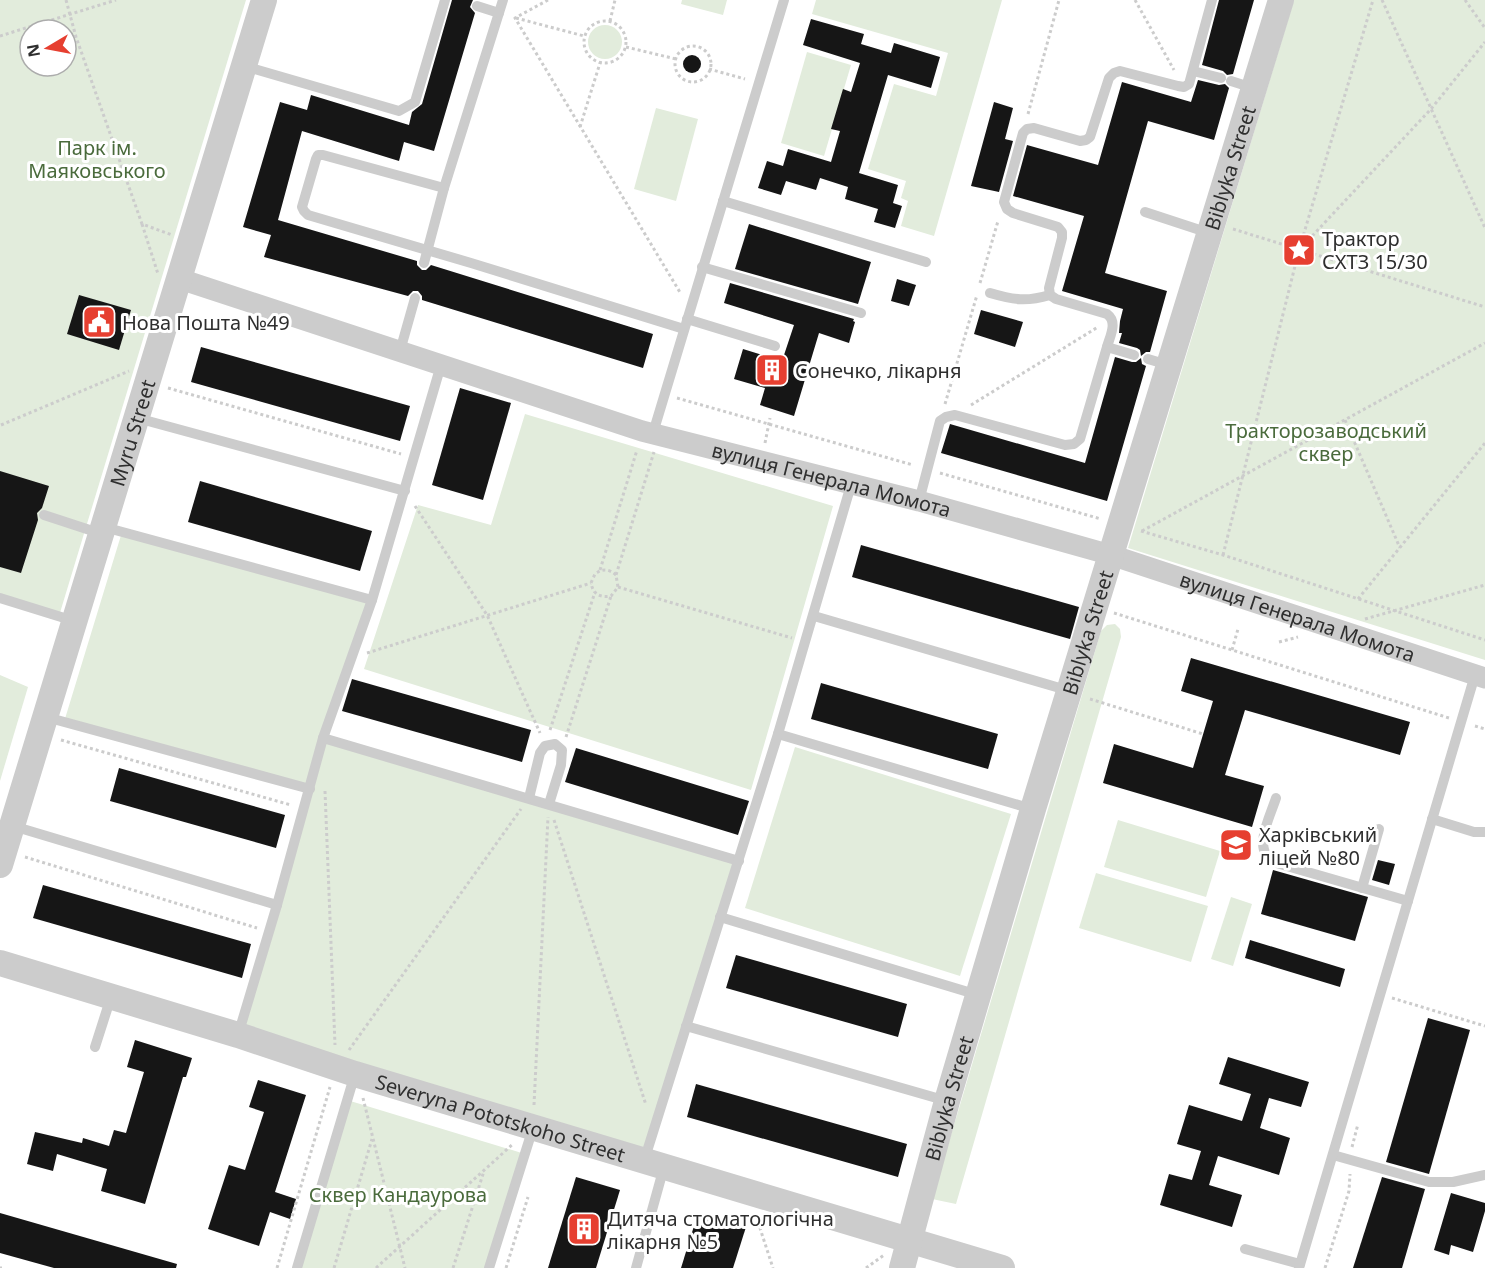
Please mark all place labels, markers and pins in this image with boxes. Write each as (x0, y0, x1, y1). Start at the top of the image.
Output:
place label: Трактор СХТЗ 15/30 (1322, 225, 1428, 275)
place icon: Трактор СХТЗ 15/30 (1281, 232, 1317, 268)
public building icon: Нова Пошта №49 (81, 304, 117, 340)
place label: Нова Пошта №49 (122, 309, 290, 336)
building icon: Сонечко, лікарня (754, 352, 790, 388)
place label: Сонечко, лікарня (795, 357, 961, 384)
place label: Харківський ліцей №80 (1259, 821, 1377, 871)
school or university icon: Харківський ліцей №80 (1218, 827, 1254, 863)
place label: Дитяча стоматологiчна лiкарня №5 (607, 1205, 834, 1255)
building icon: Дитяча стоматологiчна лiкарня №5 (566, 1211, 602, 1247)

